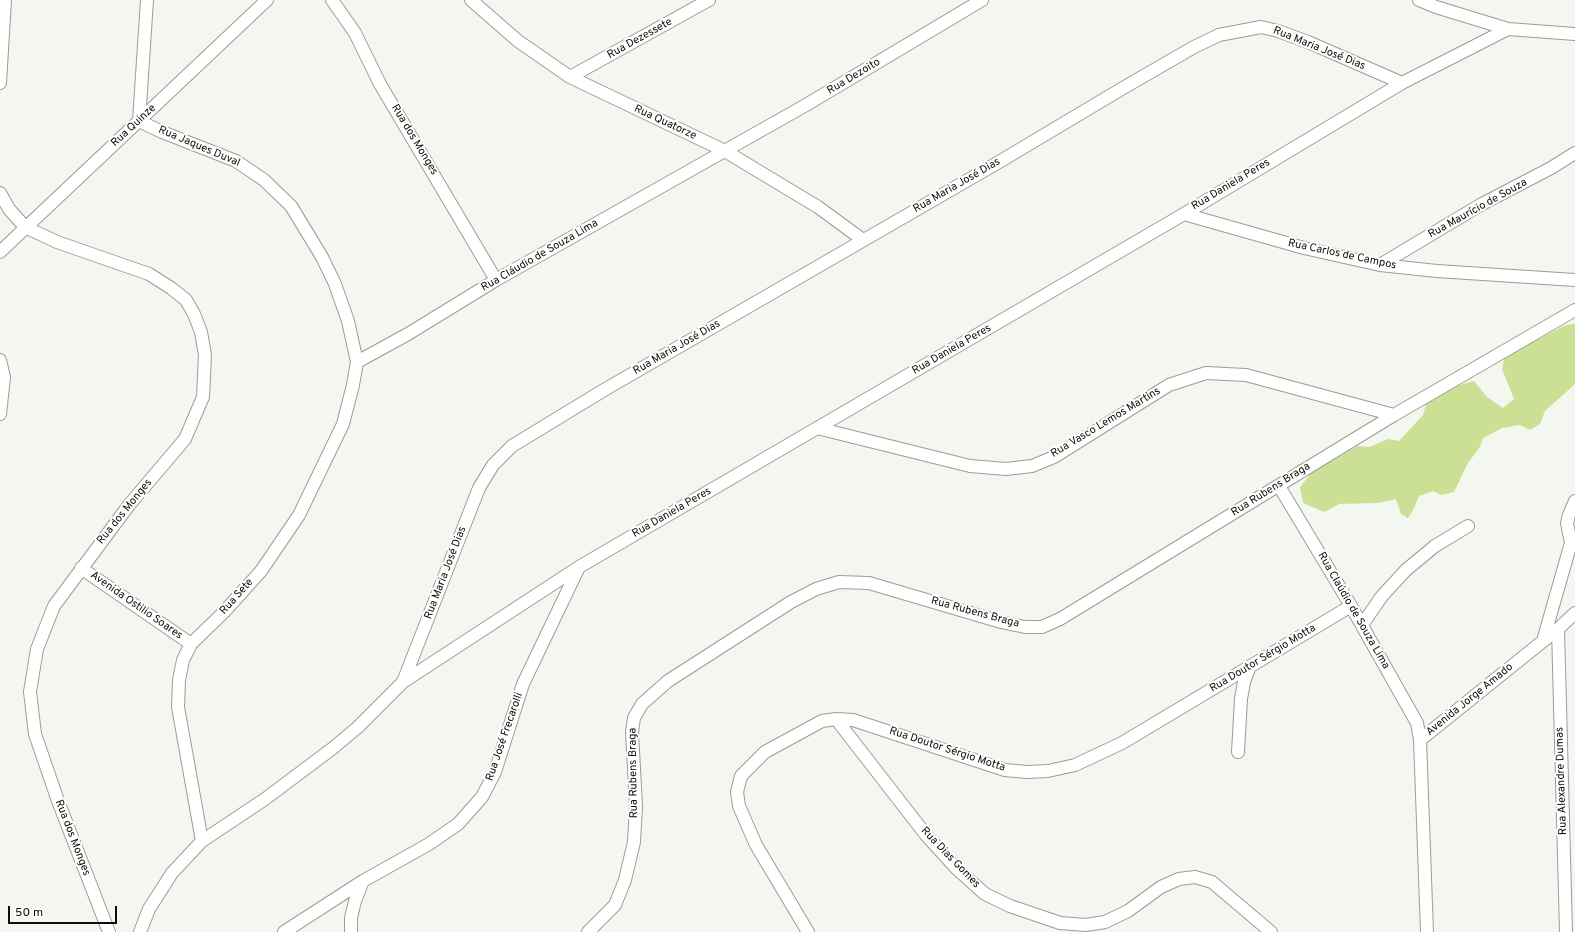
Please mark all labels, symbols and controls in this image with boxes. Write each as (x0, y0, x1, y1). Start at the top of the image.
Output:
street label: Rua Dezessete (605, 16, 675, 62)
street label: Rua Maria José Dias (1271, 24, 1367, 74)
street label: Rua Dezoito (825, 56, 883, 98)
street label: Rua Quinze (109, 102, 159, 150)
street label: Rua dos Monges (388, 102, 440, 178)
street label: Rua Quatorze (632, 103, 698, 143)
street label: Rua Jaques Duval (156, 124, 242, 170)
street label: Rua Maria José Dias (911, 156, 1003, 216)
street label: Rua Daniela Peres (1189, 156, 1273, 214)
street label: Rua Maurício de Souza (1426, 176, 1530, 242)
street label: Rua Cláudio de Souza Lima (479, 217, 601, 295)
street label: Rua Carlos de Campos (1287, 237, 1397, 273)
street label: Rua Maria José Dias (631, 318, 723, 378)
street label: Rua Daniela Peres (910, 322, 994, 378)
street label: Rua Vasco Lemos Martins (1049, 385, 1163, 461)
street label: Rua Rubens Braga (1229, 460, 1313, 520)
street label: Rua dos Monges (95, 477, 155, 547)
street label: Rua Daniela Peres (630, 485, 714, 541)
street label: Rua Maria José Dias (422, 525, 470, 621)
street label: Rua Claúdio de Souza Lima (1314, 550, 1392, 672)
street label: Avenida Ostilio Soares (87, 569, 185, 643)
street label: Rua Sete (217, 576, 257, 618)
street label: Rua Rubens Braga (929, 595, 1021, 631)
street label: Rua Doutor Sérgio Motta (1208, 622, 1318, 696)
street label: Avenida Jorge Amado (1424, 661, 1516, 739)
street label: Rua José Frecarolli (484, 691, 526, 783)
street label: Rua Doutor Sérgio Motta (887, 725, 1007, 775)
street label: Rua Alexandre Dumas (1554, 727, 1570, 835)
street label: Rua Rubens Braga (627, 728, 641, 818)
street label: Rua dos Monges (51, 798, 93, 878)
street label: Rua Dias Gomes (918, 825, 982, 891)
scale bar (10, 898, 119, 924)
text: 50 m (15, 905, 43, 921)

